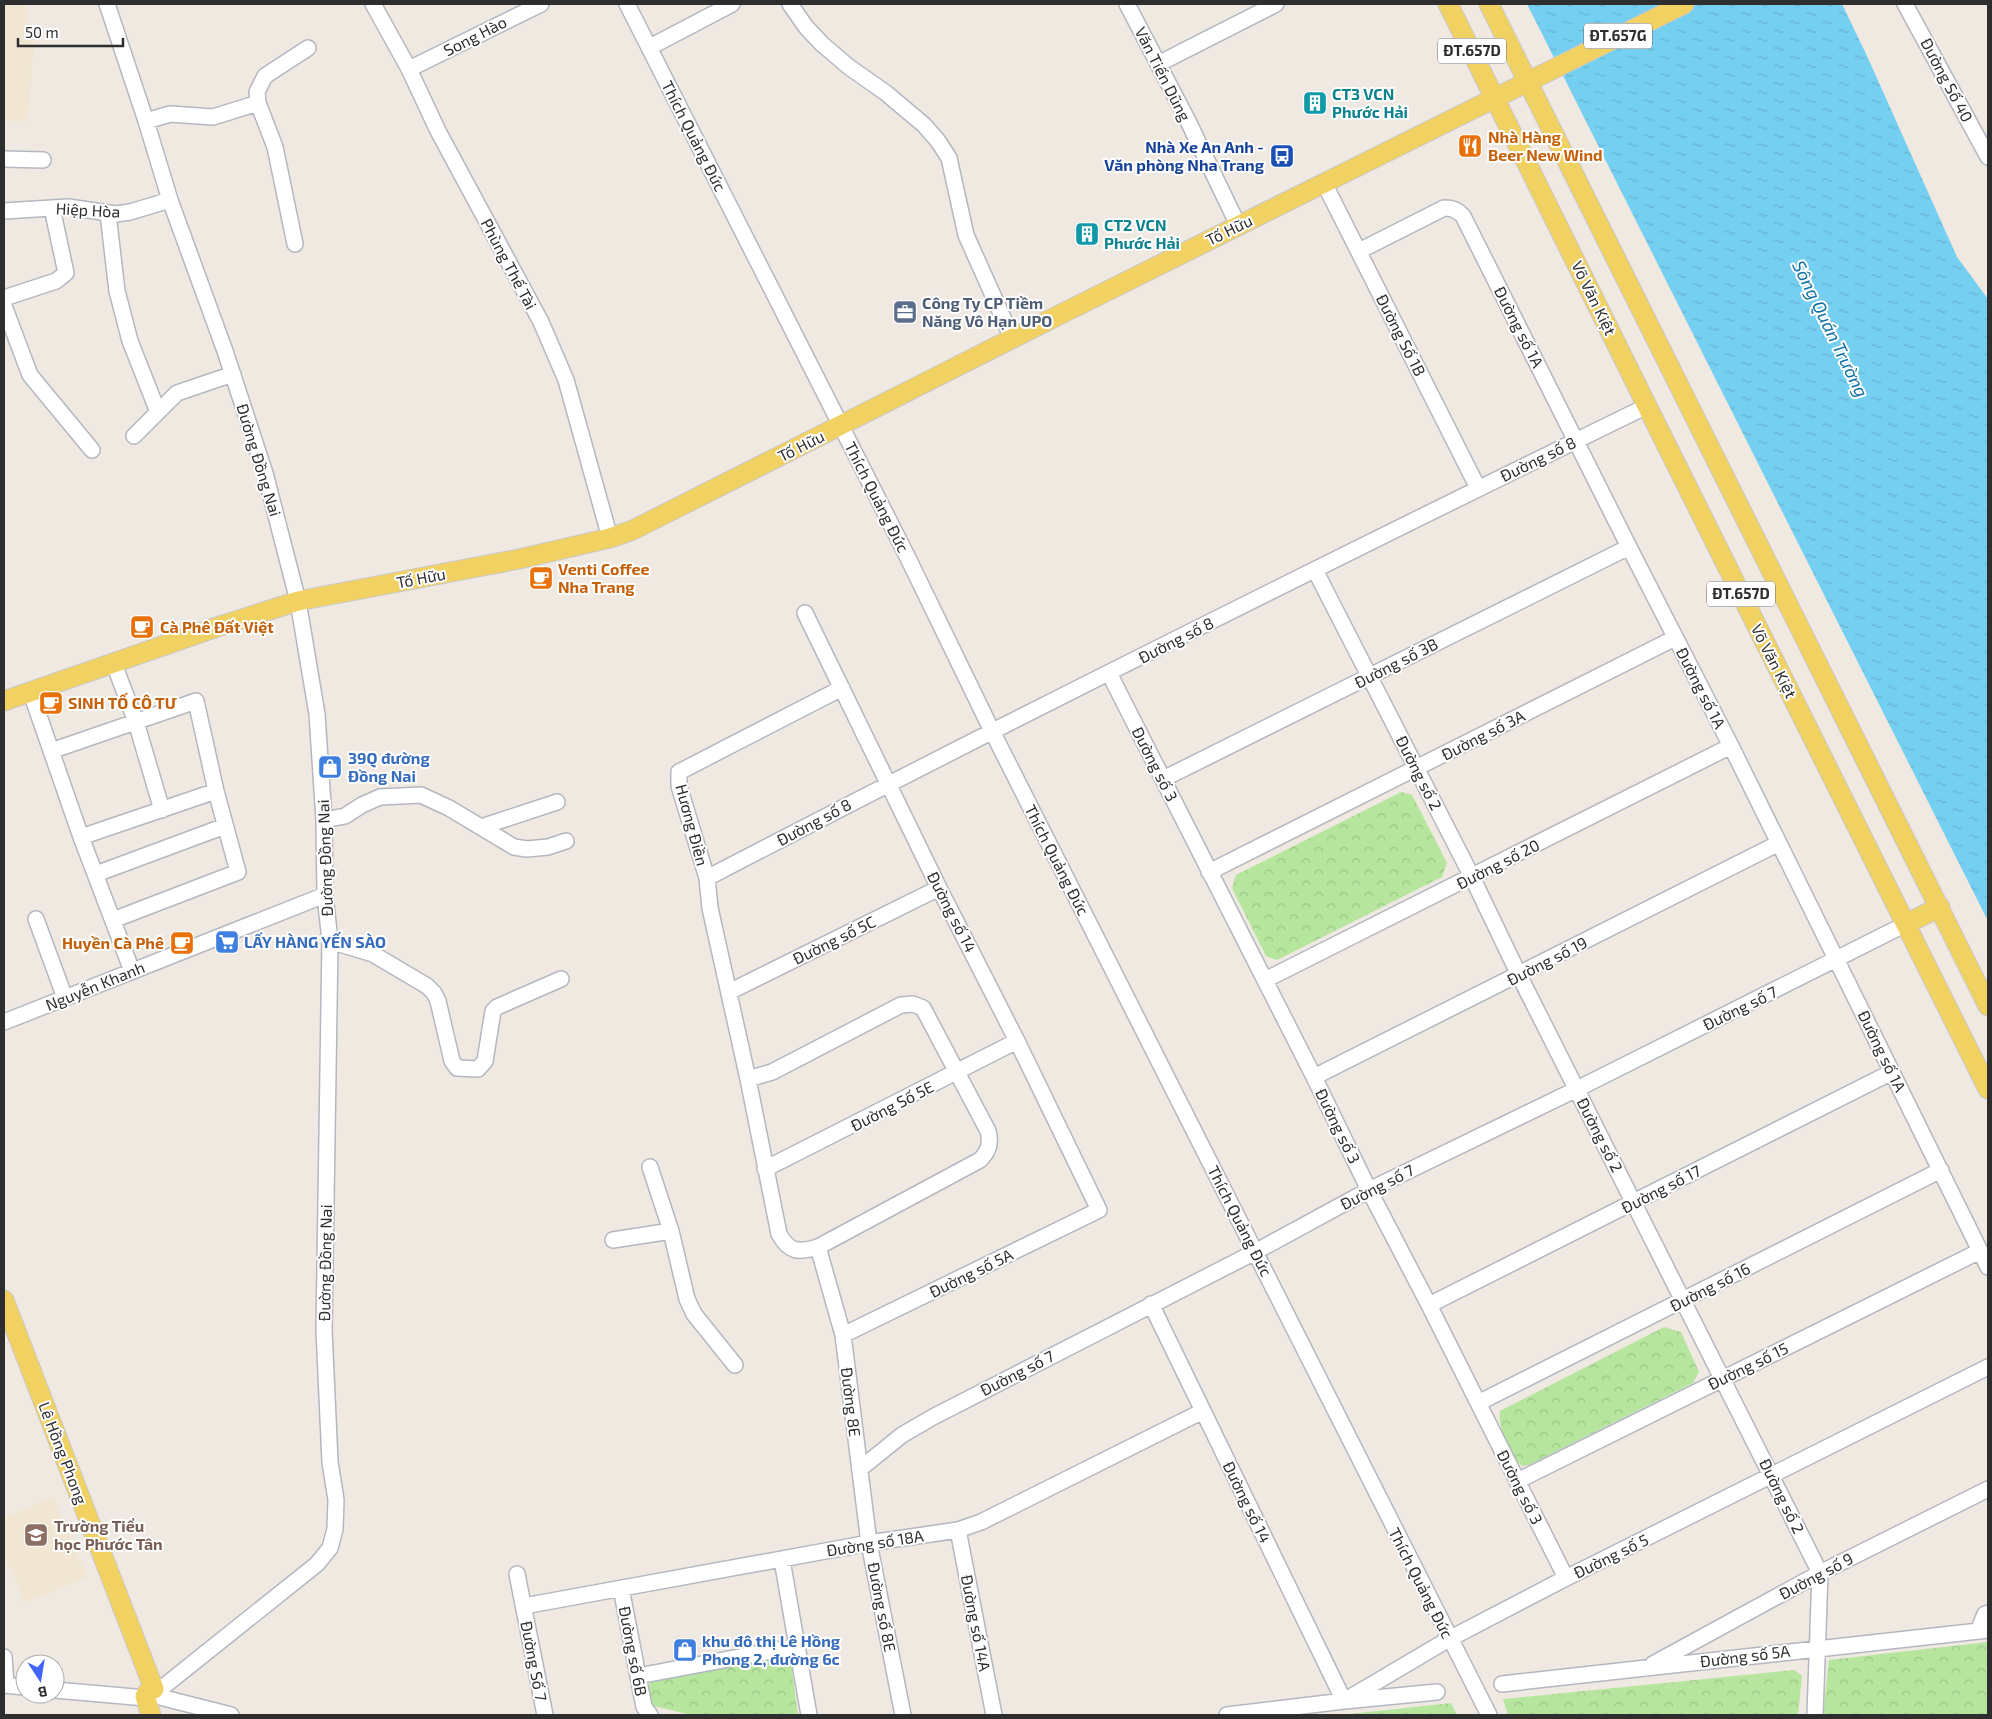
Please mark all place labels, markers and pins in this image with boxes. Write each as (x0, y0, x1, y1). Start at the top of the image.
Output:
place label: CT3 VCN Phước Hải (1332, 84, 1408, 121)
building icon: CT3 VCN Phước Hải (1302, 90, 1328, 116)
place label: Nhà Hàng Beer New Wind (1488, 127, 1603, 164)
restaurant icon: Nhà Hàng Beer New Wind (1457, 133, 1483, 159)
place label: Nhà Xe An Anh - Văn phòng Nha Trang (1104, 137, 1265, 174)
bus stop icon: Nhà Xe An Anh - Văn phòng Nha Trang (1269, 143, 1295, 169)
place label: CT2 VCN Phước Hải (1104, 215, 1180, 252)
building icon: CT2 VCN Phước Hải (1074, 221, 1100, 247)
place label: Công Ty CP Tiềm Năng Vô Hạn UPO (922, 293, 1052, 330)
office icon: Công Ty CP Tiềm Năng Vô Hạn UPO (892, 299, 918, 325)
place label: Venti Coffee Nha Trang (558, 559, 650, 596)
cafe icon: Venti Coffee Nha Trang (528, 565, 554, 591)
cafe icon: Cà Phê Đất Việt (129, 614, 155, 640)
place label: Cà Phê Đất Việt (160, 617, 274, 636)
cafe icon: SINH TỐ CÔ TƯ (38, 690, 64, 716)
place label: SINH TỐ CÔ TƯ (68, 692, 178, 712)
place label: 39Q đường Đồng Nai (348, 748, 430, 785)
shop icon: 39Q đường Đồng Nai (317, 754, 343, 780)
supermarket icon: LẤY HÀNG YẾN SÀO (214, 929, 240, 955)
cafe icon: Huyền Cà Phê (169, 930, 195, 956)
place label: LẤY HÀNG YẾN SÀO (244, 931, 386, 951)
place label: Huyền Cà Phê (62, 933, 164, 953)
place label: Trường Tiểu học Phước Tân (54, 1516, 163, 1553)
school or university icon: Trường Tiểu học Phước Tân (23, 1522, 49, 1548)
place label: khu đô thị Lê Hồng Phong 2, đường 6c (702, 1631, 841, 1668)
shop icon: khu đô thị Lê Hồng Phong 2, đường 6c (672, 1637, 698, 1663)

